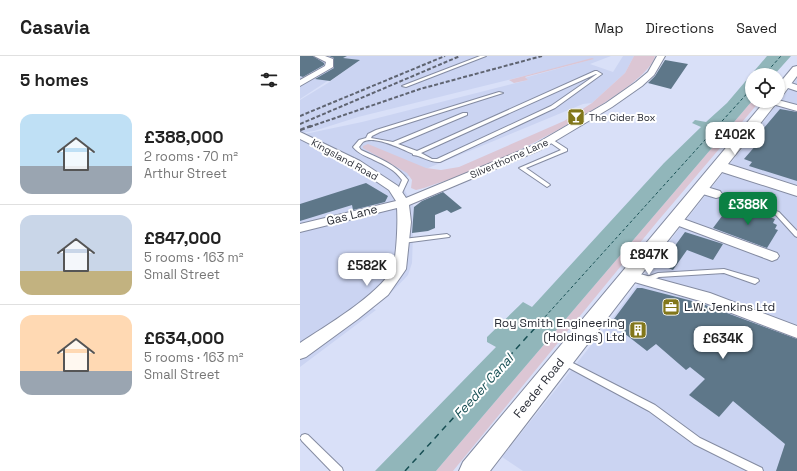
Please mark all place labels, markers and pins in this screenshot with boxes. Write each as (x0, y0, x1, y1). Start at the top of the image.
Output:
bar icon: The Cider Box (566, 107, 586, 127)
place label: The Cider Box (589, 111, 656, 124)
pin: £402K (707, 122, 763, 156)
pin: £388K (720, 192, 776, 226)
pin: £847K (621, 242, 677, 276)
pin: £582K (339, 253, 395, 287)
office icon: L.W. Jenkins Ltd (661, 297, 681, 317)
place label: L.W. Jenkins Ltd (684, 299, 775, 315)
place label: Roy Smith Engineering (Holdings) Ltd (494, 315, 625, 345)
building icon: Roy Smith Engineering (Holdings) Ltd (628, 320, 648, 340)
pin: £634K (695, 326, 751, 360)

